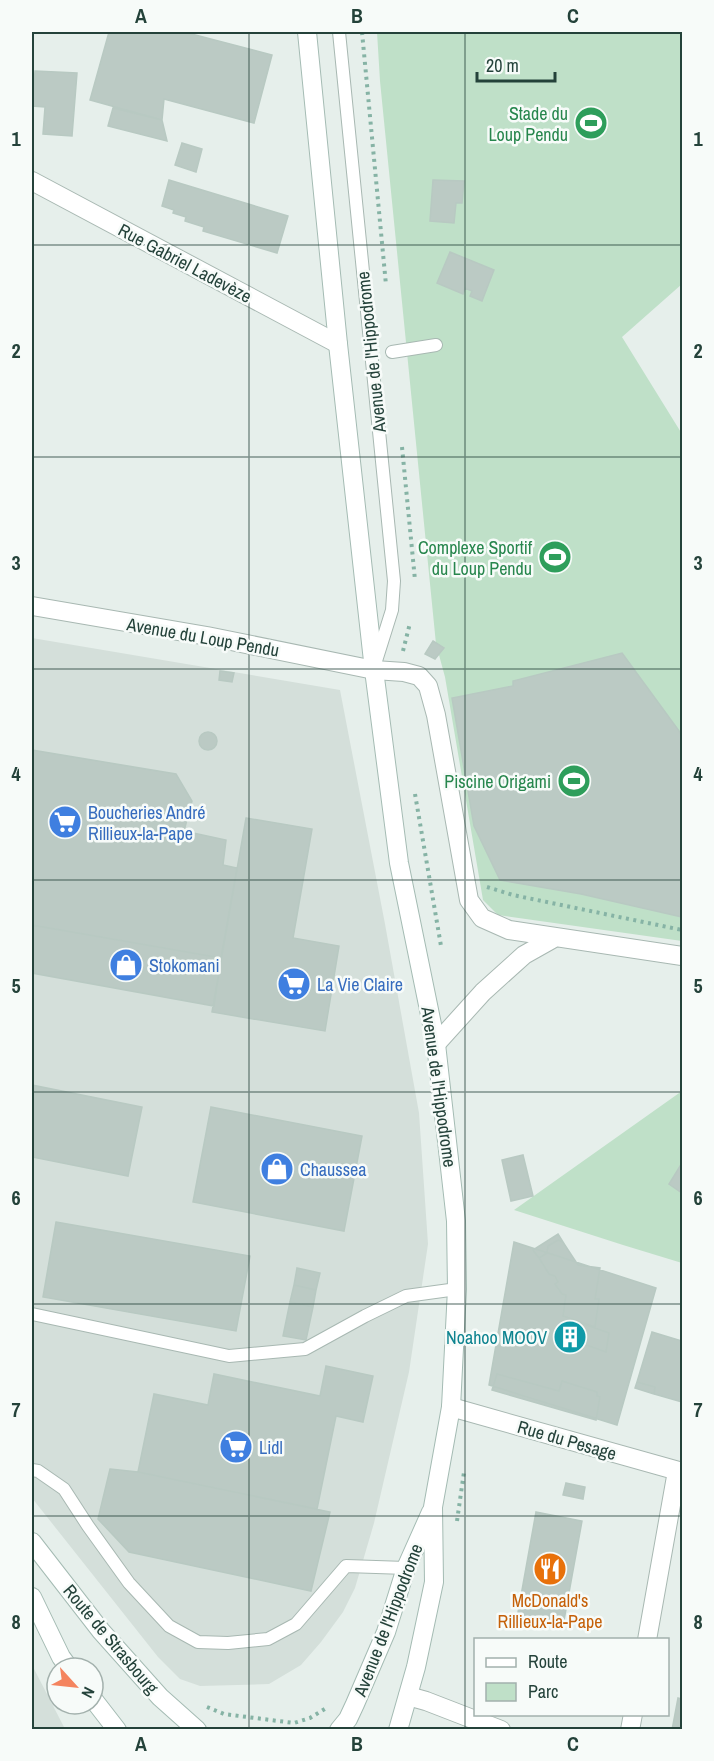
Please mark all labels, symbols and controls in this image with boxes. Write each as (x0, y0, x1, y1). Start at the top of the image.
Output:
text: A (135, 2, 147, 29)
text: B (351, 2, 363, 29)
text: C (567, 2, 579, 29)
scale bar (477, 45, 555, 83)
text: 20 m (486, 53, 519, 78)
place label: Stade du Loup Pendu (488, 101, 568, 147)
sports icon: Stade du Loup Pendu (573, 105, 609, 141)
text: 1 (11, 125, 21, 152)
text: 1 (693, 125, 703, 152)
street label: Rue Gabriel Ladevèze (114, 217, 256, 309)
street label: Avenue de l'Hippodrome (350, 270, 392, 435)
text: 2 (11, 337, 21, 364)
text: 2 (693, 337, 703, 364)
place label: Complexe Sportif du Loup Pendu (418, 535, 533, 581)
sports icon: Complexe Sportif du Loup Pendu (537, 539, 573, 575)
text: 3 (11, 549, 21, 576)
text: 3 (693, 549, 703, 576)
street label: Avenue du Loup Pendu (124, 611, 281, 663)
text: 4 (11, 760, 21, 787)
text: 4 (693, 760, 703, 787)
sports icon: Piscine Origami (556, 763, 592, 799)
place label: Piscine Origami (444, 769, 551, 794)
place label: Boucheries André Rillieux-la-Pape (88, 800, 205, 846)
supermarket icon: Boucheries André Rillieux-la-Pape (47, 804, 83, 840)
shop icon: Stokomani (108, 947, 144, 983)
place label: Stokomani (149, 953, 220, 978)
supermarket icon: La Vie Claire (276, 966, 312, 1002)
text: 5 (11, 972, 21, 999)
place label: La Vie Claire (317, 972, 403, 997)
text: 5 (693, 972, 703, 999)
street label: Avenue de l'Hippodrome (415, 1004, 463, 1169)
shop icon: Chaussea (259, 1151, 295, 1187)
place label: Chaussea (300, 1157, 366, 1182)
text: 6 (11, 1184, 21, 1211)
text: 6 (693, 1184, 703, 1211)
building icon: Noahoo MOOV (552, 1319, 588, 1355)
place label: Noahoo MOOV (446, 1325, 547, 1350)
text: 7 (11, 1396, 21, 1423)
text: 7 (693, 1396, 703, 1423)
street label: Rue du Pesage (515, 1414, 619, 1466)
supermarket icon: Lidl (218, 1429, 254, 1465)
place label: Lidl (259, 1435, 283, 1460)
street label: Avenue de l'Hippodrome (347, 1540, 429, 1701)
restaurant icon: McDonald's Rillieux-la-Pape (532, 1551, 568, 1587)
street label: Route de Strasbourg (58, 1579, 165, 1700)
place label: McDonald's Rillieux-la-Pape (498, 1588, 603, 1634)
text: 8 (11, 1608, 21, 1635)
text: 8 (693, 1608, 703, 1635)
legend (474, 1638, 669, 1716)
text: Route (528, 1649, 567, 1674)
north arrow (45, 1656, 105, 1716)
text: Parc (528, 1679, 558, 1704)
text: N (76, 1684, 100, 1702)
text: A (135, 1730, 147, 1757)
text: B (351, 1730, 363, 1757)
text: C (567, 1730, 579, 1757)

